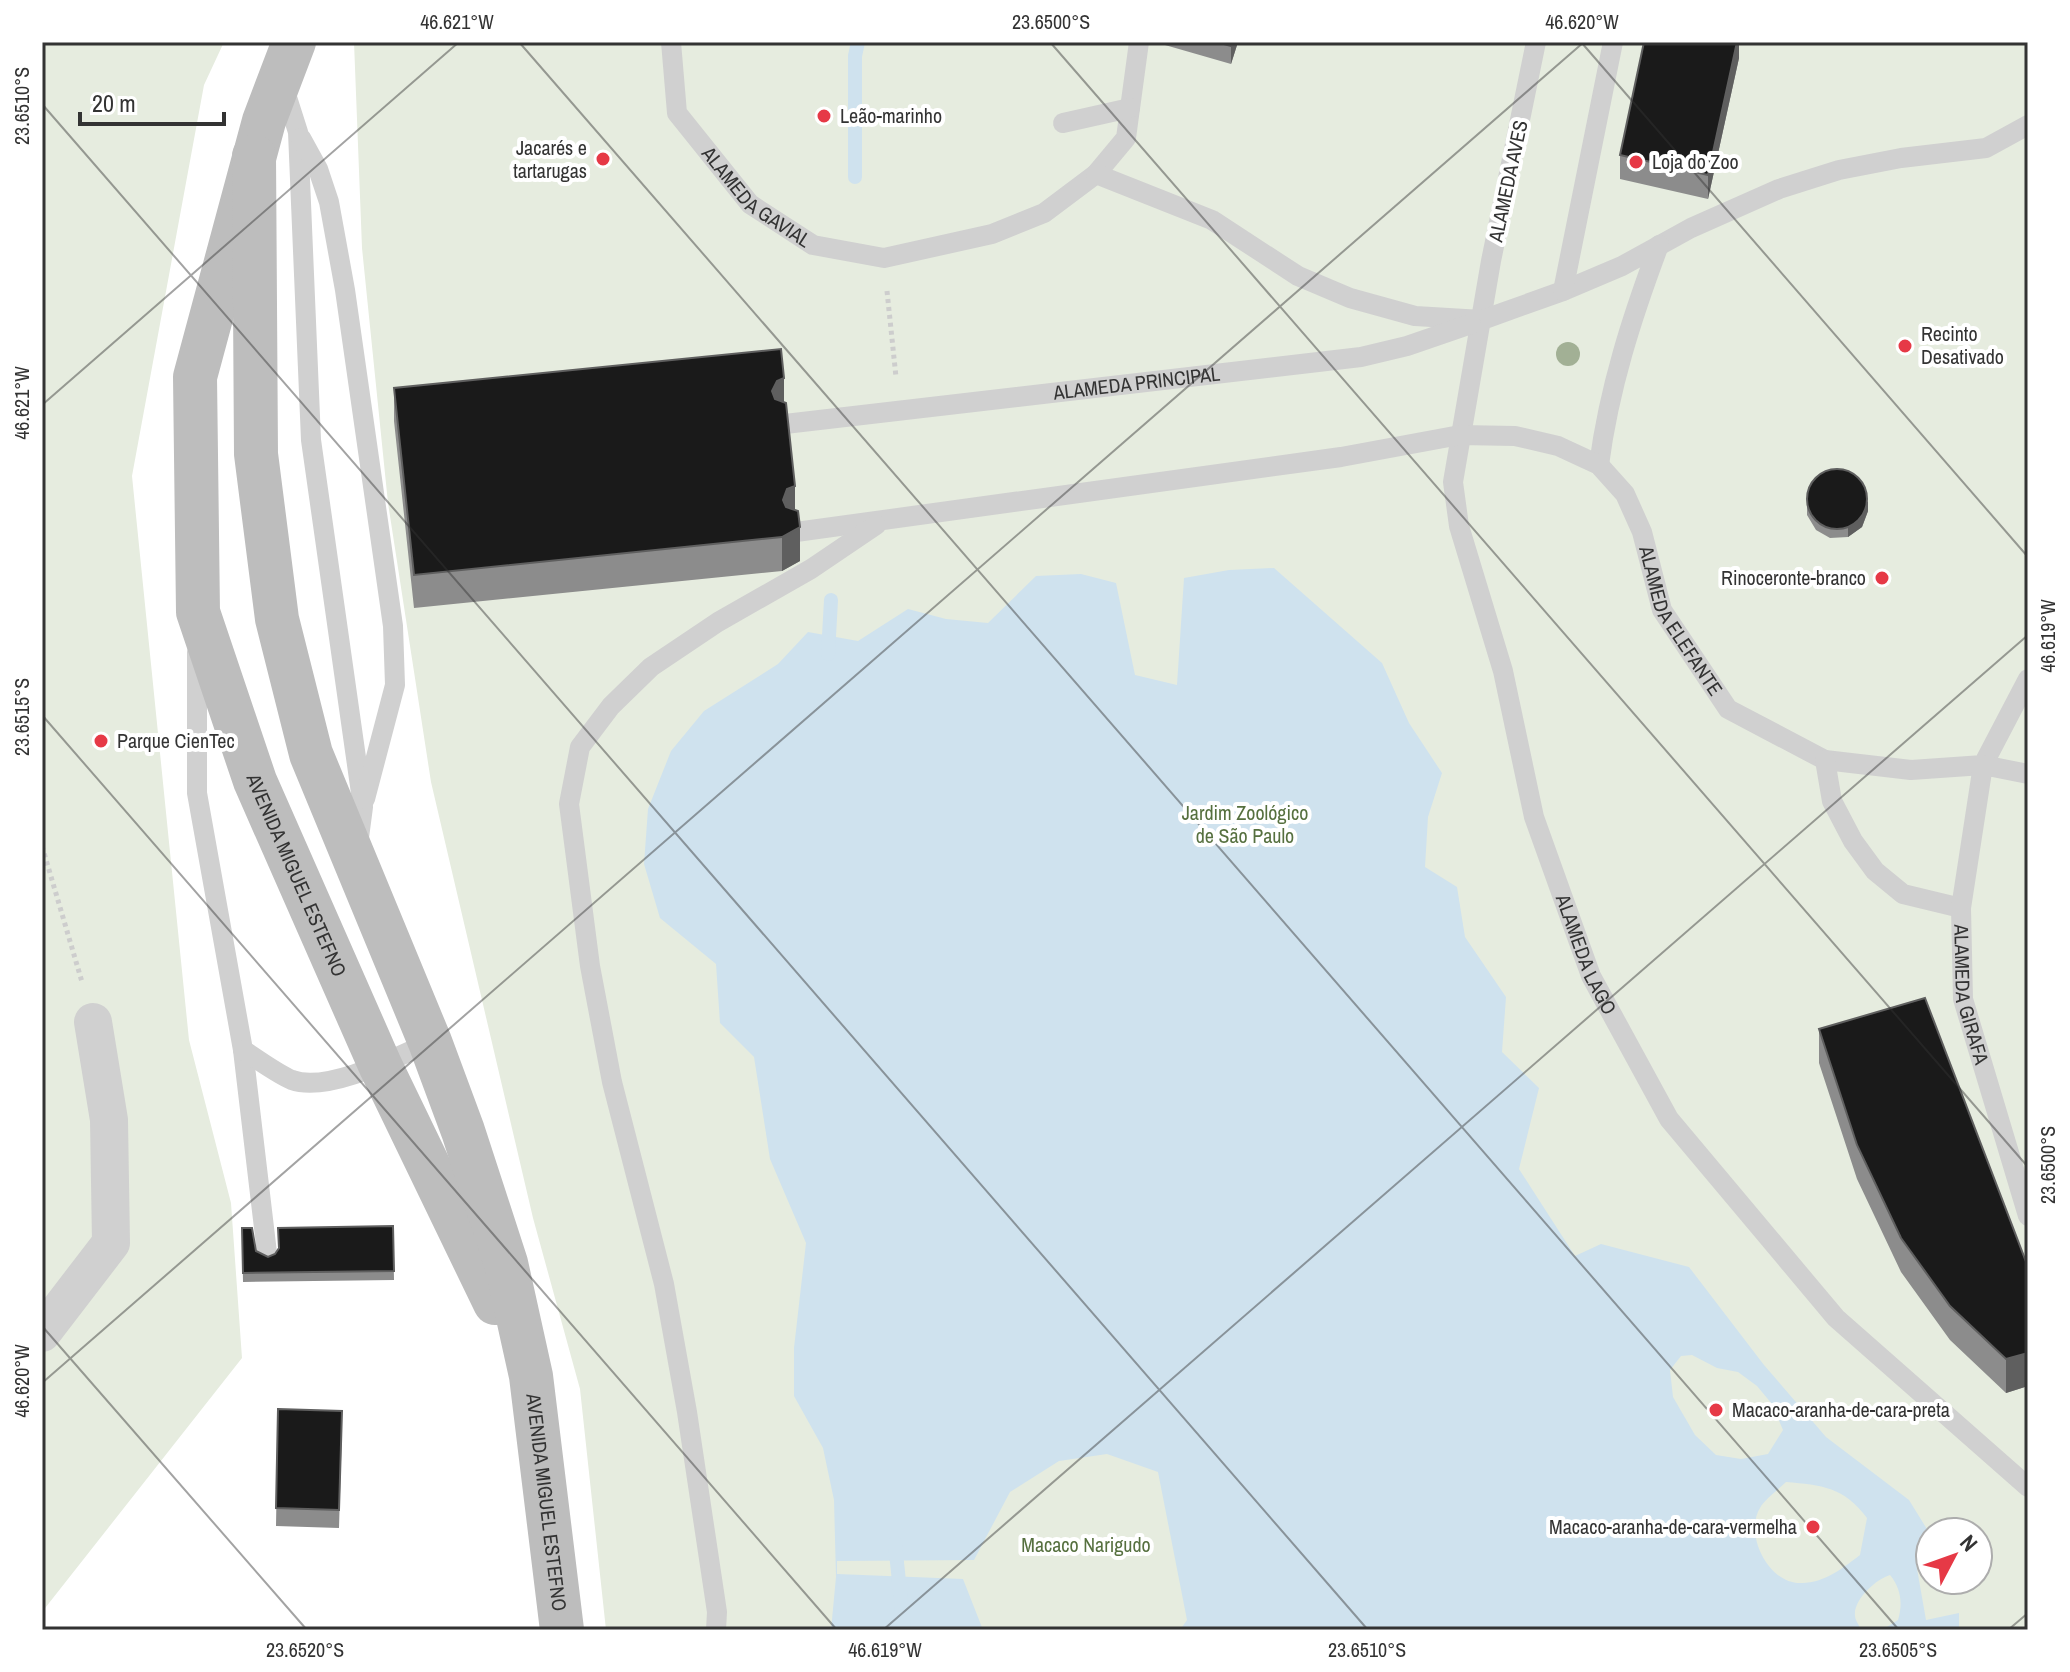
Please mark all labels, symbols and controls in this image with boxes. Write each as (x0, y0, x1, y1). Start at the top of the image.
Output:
text: 46.621°W (420, 8, 494, 35)
text: 23.6500°S (1012, 8, 1090, 35)
text: 46.620°W (1545, 8, 1619, 35)
text: 23.6510°S (8, 67, 35, 145)
scale bar (80, 76, 224, 126)
text: 20 m (92, 87, 136, 119)
place label: Leão-marinho (840, 102, 942, 129)
marker: Leão-marinho (815, 107, 833, 125)
street label: ALAMEDA AVES (1481, 118, 1534, 245)
place label: Jacarés e tartarugas (513, 134, 587, 184)
street label: ALAMEDA GAVIAL (695, 140, 816, 253)
place label: Loja do Zoo (1652, 148, 1739, 175)
marker: Jacarés e tartarugas (594, 150, 612, 168)
marker: Loja do Zoo (1627, 153, 1645, 171)
place label: Recinto Desativado (1921, 320, 2004, 370)
marker: Recinto Desativado (1896, 337, 1914, 355)
street label: ALAMEDA PRINCIPAL (1051, 360, 1221, 406)
text: 46.621°W (8, 366, 35, 440)
street label: ALAMEDA ELEFANTE (1633, 542, 1729, 701)
place label: Rinoceronte-branco (1721, 564, 1866, 591)
marker: Rinoceronte-branco (1873, 569, 1891, 587)
text: 46.619°W (2034, 599, 2061, 673)
text: 23.6515°S (8, 678, 35, 756)
place label: Parque CienTec (117, 727, 235, 754)
marker: Parque CienTec (92, 732, 110, 750)
street label: AVENIDA MIGUEL ESTEFNO (240, 769, 353, 981)
park label: Jardim Zoológico de São Paulo (1182, 799, 1308, 849)
street label: ALAMEDA LAGO (1549, 890, 1623, 1019)
street label: ALAMEDA GIRAFA (1948, 923, 1996, 1067)
text: 23.6500°S (2034, 1126, 2061, 1204)
text: 46.620°W (8, 1344, 35, 1418)
street label: AVENIDA MIGUEL ESTEFNO (520, 1391, 574, 1613)
place label: Macaco-aranha-de-cara-preta (1732, 1396, 1950, 1423)
marker: Macaco-aranha-de-cara-preta (1707, 1401, 1725, 1419)
place label: Macaco-aranha-de-cara-vermelha (1549, 1513, 1797, 1540)
north arrow (1914, 1516, 1994, 1596)
marker: Macaco-aranha-de-cara-vermelha (1804, 1518, 1822, 1536)
text: N (1953, 1528, 1985, 1558)
park label: Macaco Narigudo (1021, 1531, 1151, 1558)
text: 23.6520°S (266, 1636, 344, 1663)
text: 46.619°W (848, 1636, 922, 1663)
text: 23.6510°S (1328, 1636, 1406, 1663)
text: 23.6505°S (1859, 1636, 1937, 1663)

